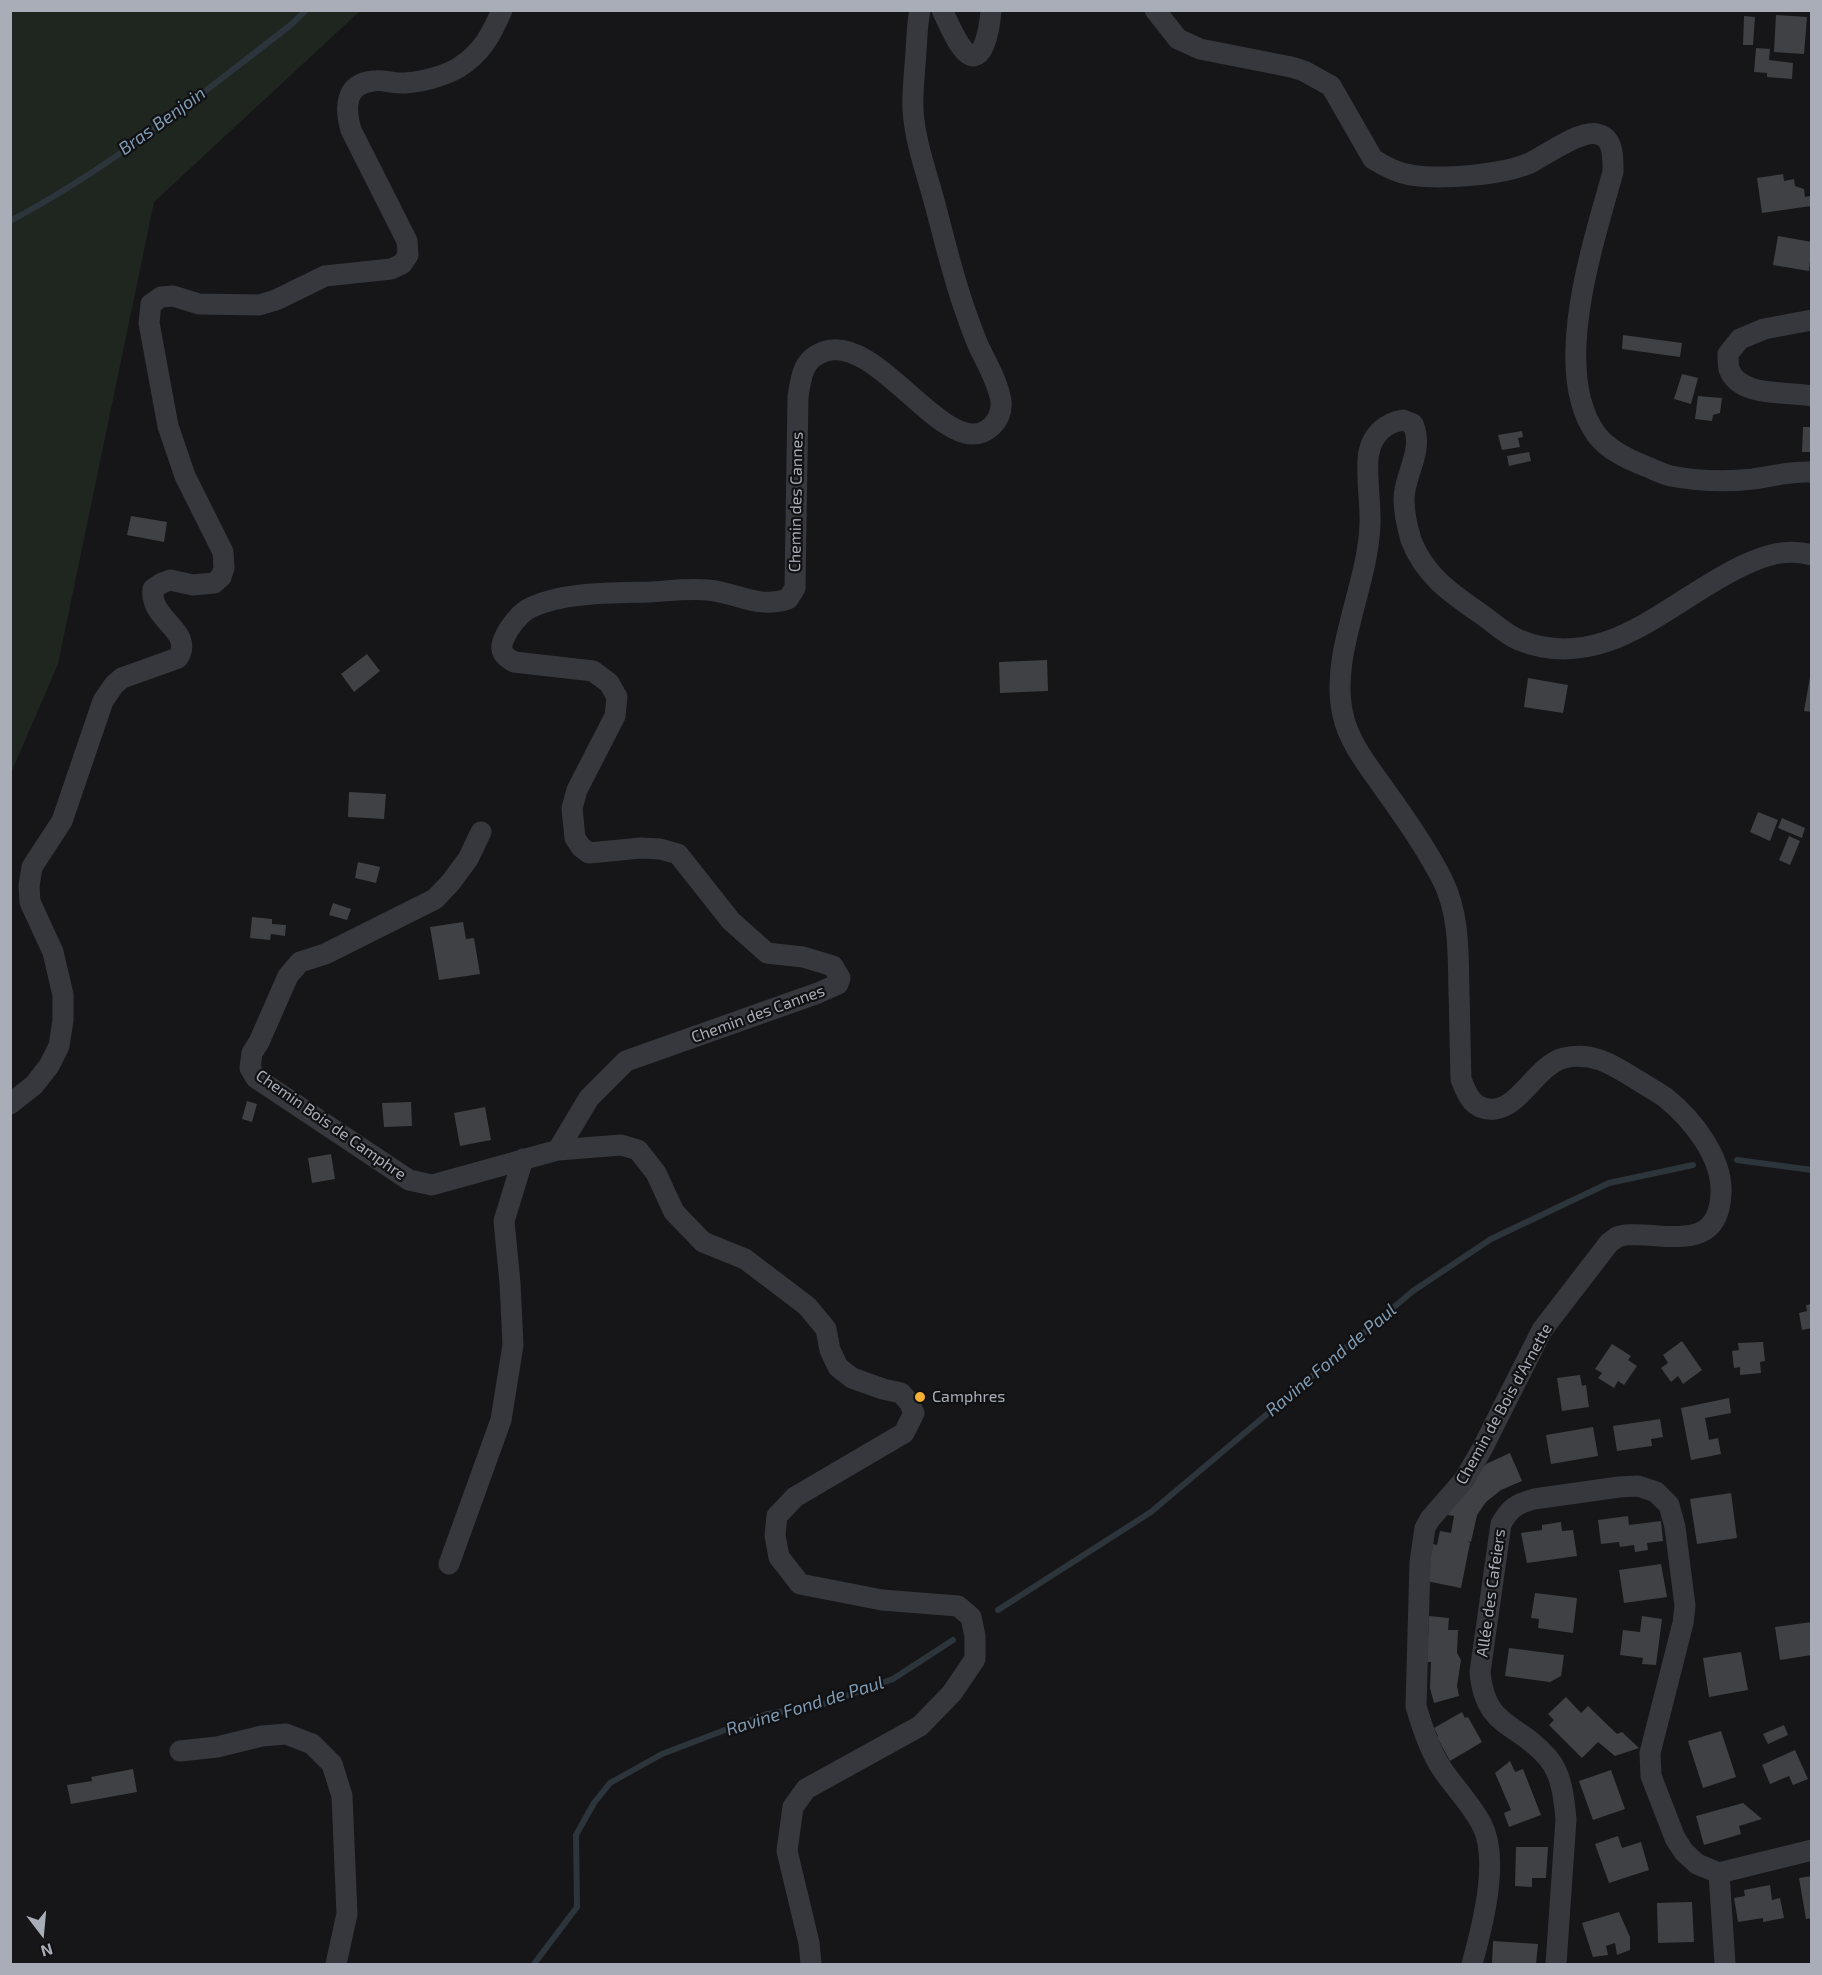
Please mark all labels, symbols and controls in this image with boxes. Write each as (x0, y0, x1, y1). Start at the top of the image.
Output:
water label: Bras Benjoin (114, 82, 210, 160)
street label: Chemin des Cannes (785, 432, 807, 572)
street label: Chemin des Cannes (689, 981, 827, 1047)
street label: Chemin Bois de Camphre (252, 1066, 410, 1184)
water label: Ravine Fond de Paul (1261, 1299, 1401, 1421)
street label: Chemin de Bois d'Arnette (1452, 1320, 1556, 1488)
place label: Camphres (932, 1387, 1005, 1407)
marker: Camphres (913, 1390, 927, 1404)
street label: Allée des Cafeiers (1473, 1528, 1509, 1658)
water label: Ravine Fond de Paul (723, 1672, 887, 1740)
north arrow (12, 1903, 72, 1963)
text: N (39, 1940, 55, 1962)

